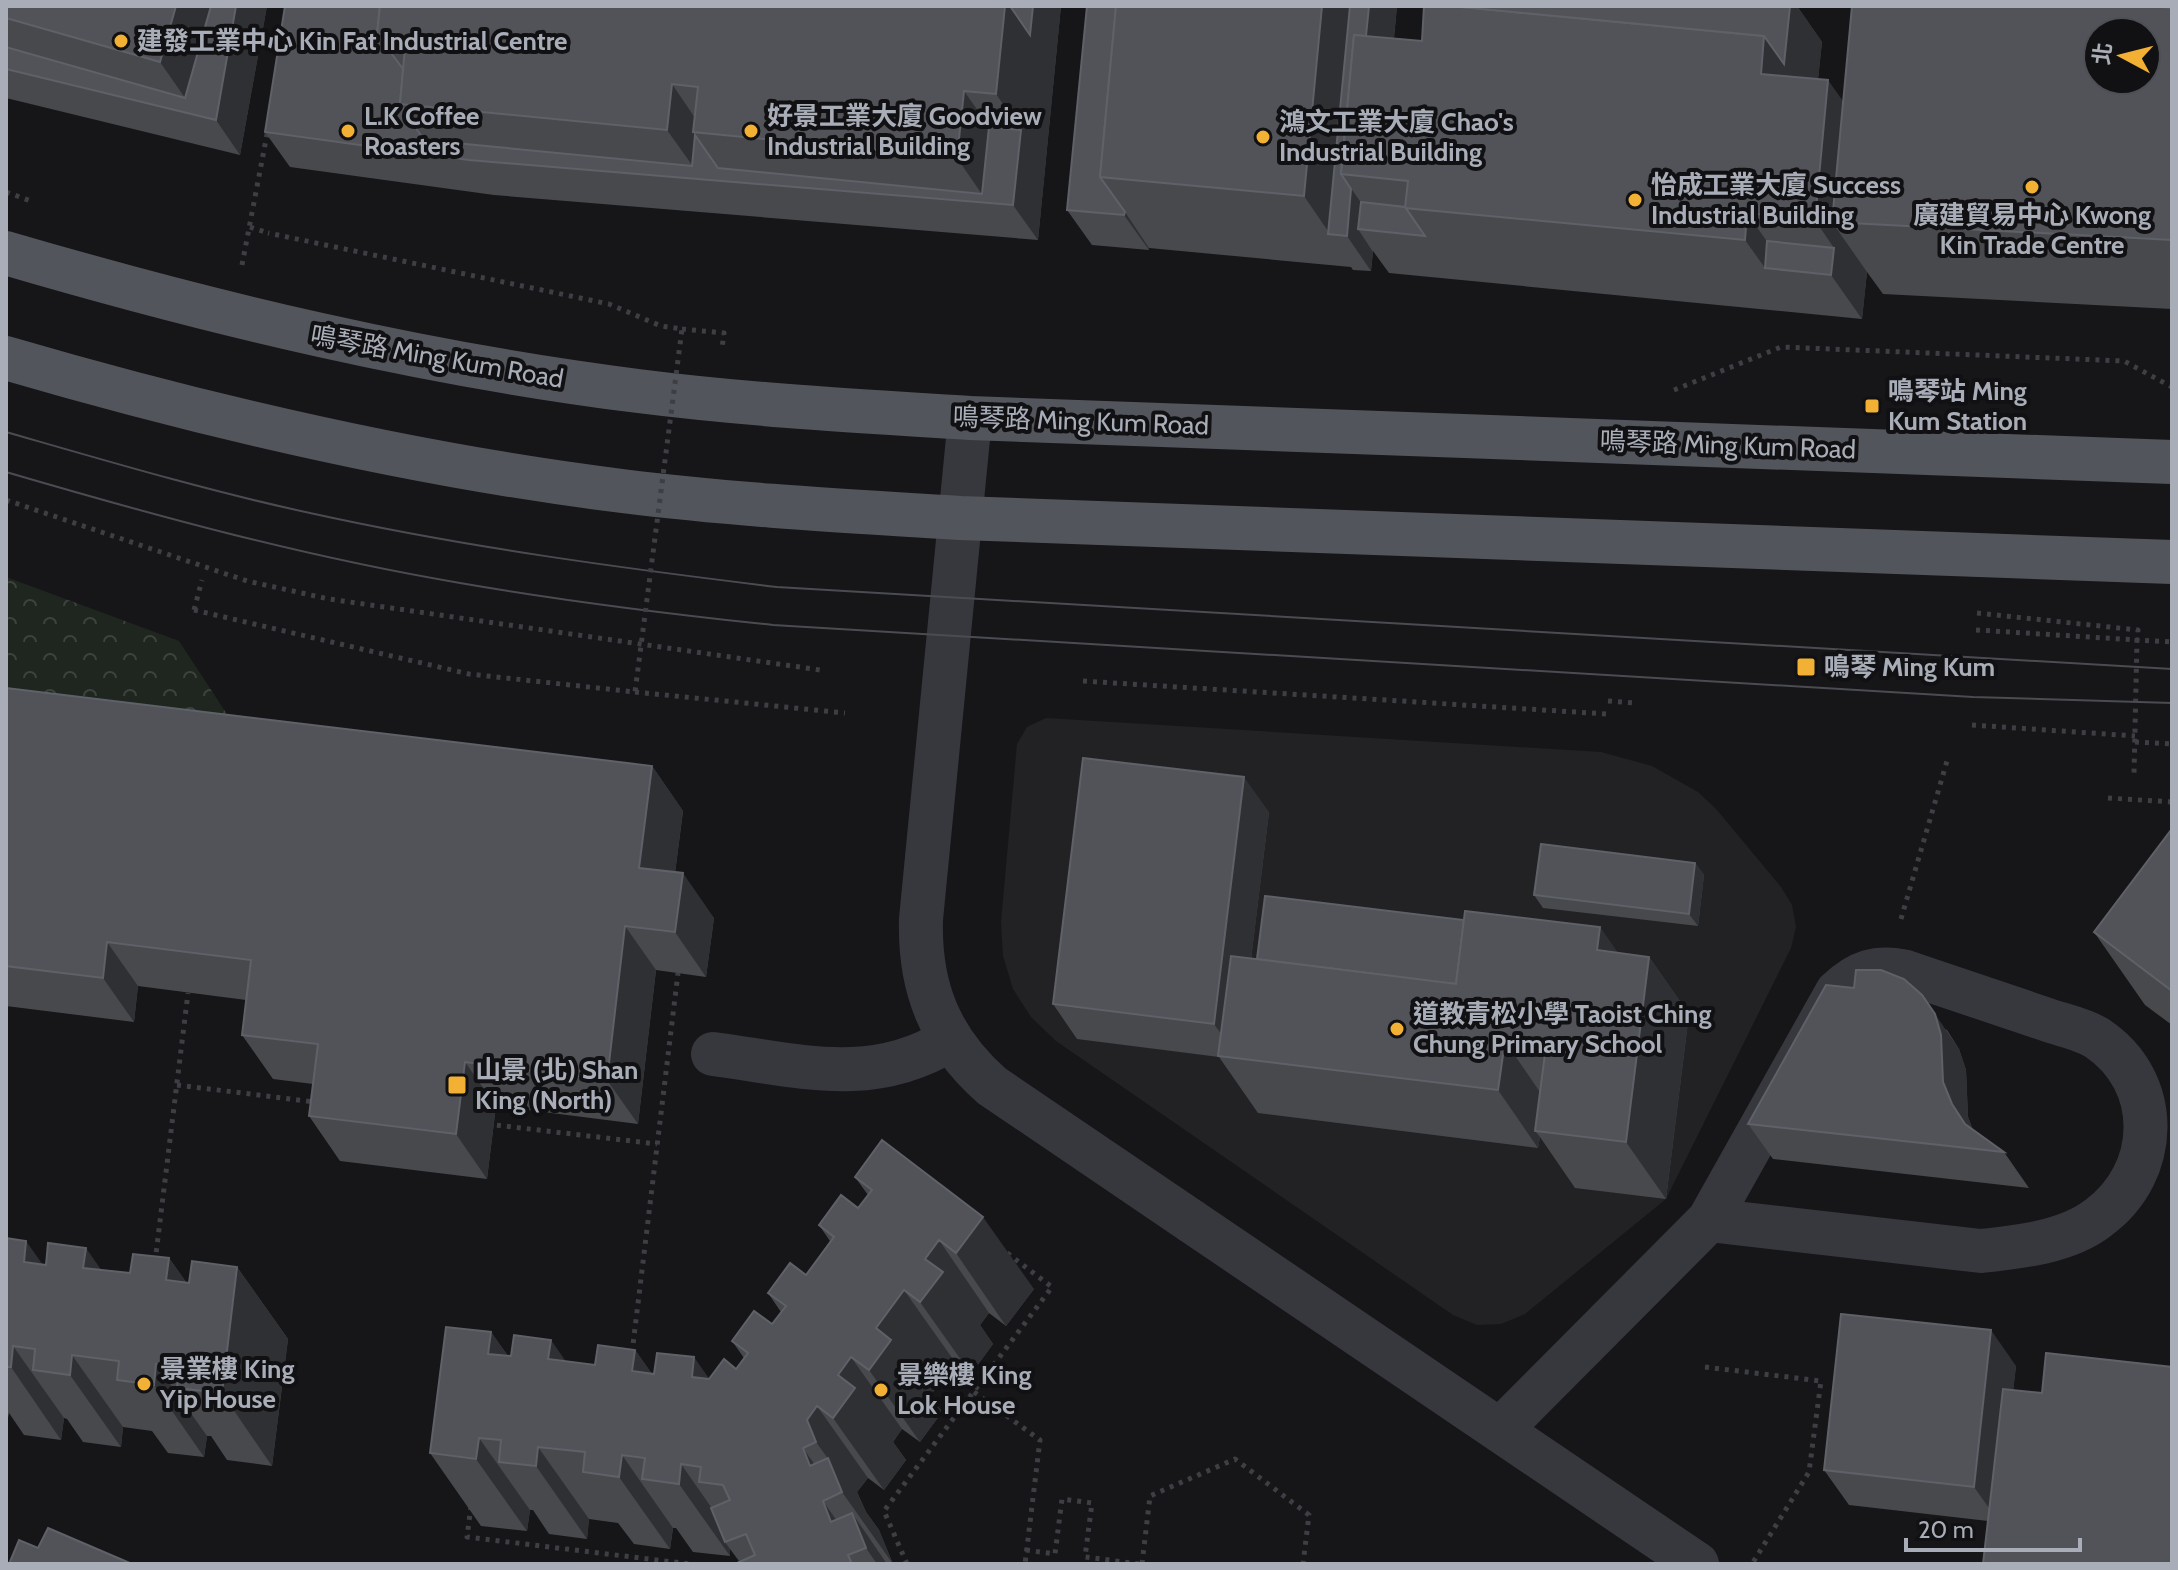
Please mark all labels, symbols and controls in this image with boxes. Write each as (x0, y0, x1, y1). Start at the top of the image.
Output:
north arrow (2082, 16, 2162, 96)
place label: 建發工業中心 Kin Fat Industrial Centre (137, 25, 567, 57)
marker: 建發工業中心 Kin Fat Industrial Centre (112, 32, 130, 50)
text: 北 (2088, 41, 2117, 66)
place label: L.K Coffee Roasters (364, 100, 480, 162)
place label: 好景工業大廈 Goodview Industrial Building (767, 100, 1042, 162)
place label: 鴻文工業大廈 Chao's Industrial Building (1279, 106, 1514, 168)
marker: L.K Coffee Roasters (339, 122, 357, 140)
marker: 好景工業大廈 Goodview Industrial Building (742, 122, 760, 140)
marker: 鴻文工業大廈 Chao's Industrial Building (1254, 128, 1272, 146)
place label: 怡成工業大廈 Success Industrial Building (1651, 169, 1901, 231)
marker: 廣建貿易中心 Kwong Kin Trade Centre (2023, 178, 2041, 196)
marker: 怡成工業大廈 Success Industrial Building (1626, 191, 1644, 209)
place label: 廣建貿易中心 Kwong Kin Trade Centre (1913, 199, 2151, 261)
street label: 鳴琴路 Ming Kum Road (308, 319, 566, 395)
place label: 鳴琴站 Ming Kum Station (1888, 375, 2027, 437)
marker: 鳴琴站 Ming Kum Station (1863, 397, 1881, 415)
street label: 鳴琴路 Ming Kum Road (952, 401, 1210, 441)
street label: 鳴琴路 Ming Kum Road (1599, 425, 1857, 465)
place label: 鳴琴 Ming Kum (1824, 651, 1995, 683)
marker: 鳴琴 Ming Kum (1795, 656, 1817, 678)
place label: 道教青松小學 Taoist Ching Chung Primary School (1413, 998, 1711, 1060)
marker: 道教青松小學 Taoist Ching Chung Primary School (1388, 1020, 1406, 1038)
place label: 山景 (北) Shan King (North) (475, 1054, 638, 1116)
marker: 山景 (北) Shan King (North) (446, 1074, 468, 1096)
place label: 景業樓 King Yip House (159, 1353, 295, 1415)
place label: 景樂樓 King Lok House (897, 1359, 1032, 1421)
marker: 景業樓 King Yip House (135, 1375, 153, 1393)
marker: 景樂樓 King Lok House (872, 1381, 890, 1399)
scale bar (1906, 1502, 2080, 1552)
text: 20 m (1918, 1515, 1974, 1544)

